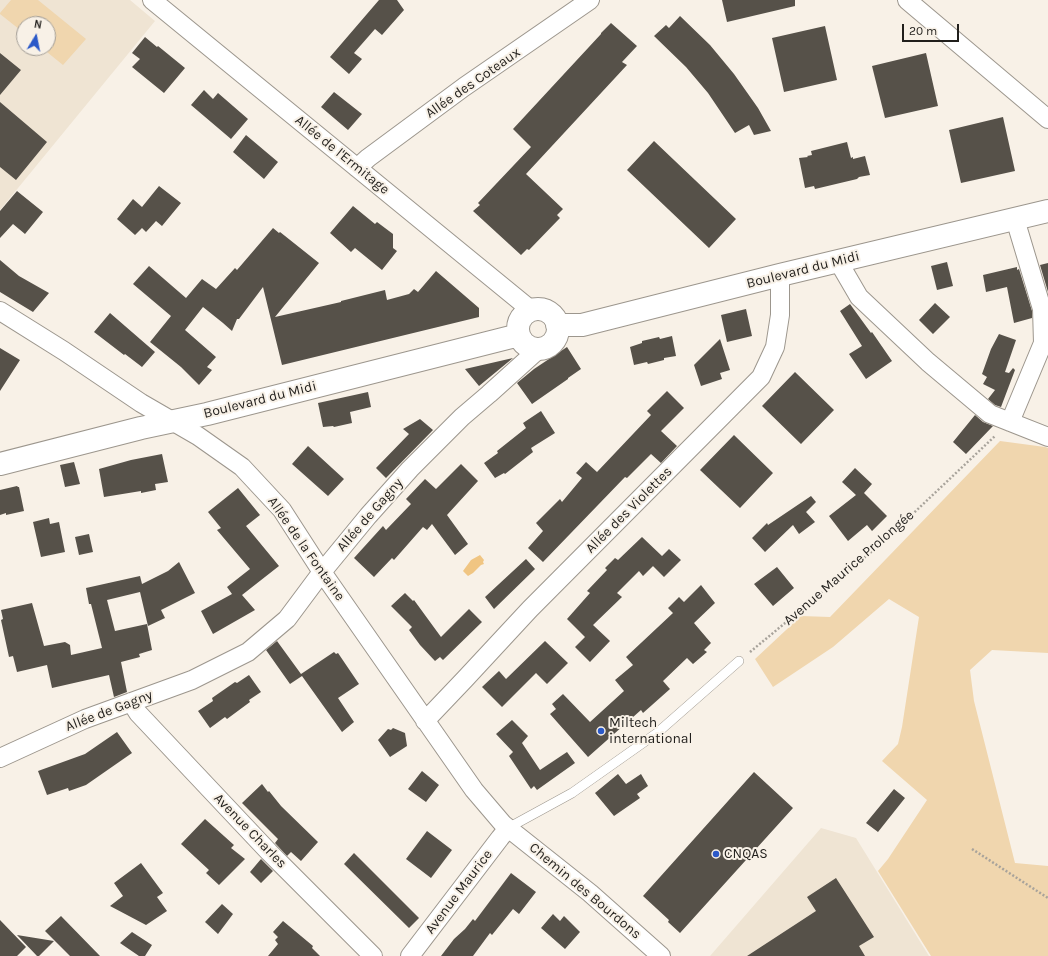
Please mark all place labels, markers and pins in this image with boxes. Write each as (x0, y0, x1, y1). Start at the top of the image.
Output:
place label: Miltech international (609, 715, 692, 748)
marker: Miltech international (596, 726, 606, 736)
place label: CNQAS (724, 846, 768, 862)
marker: CNQAS (711, 849, 721, 859)

